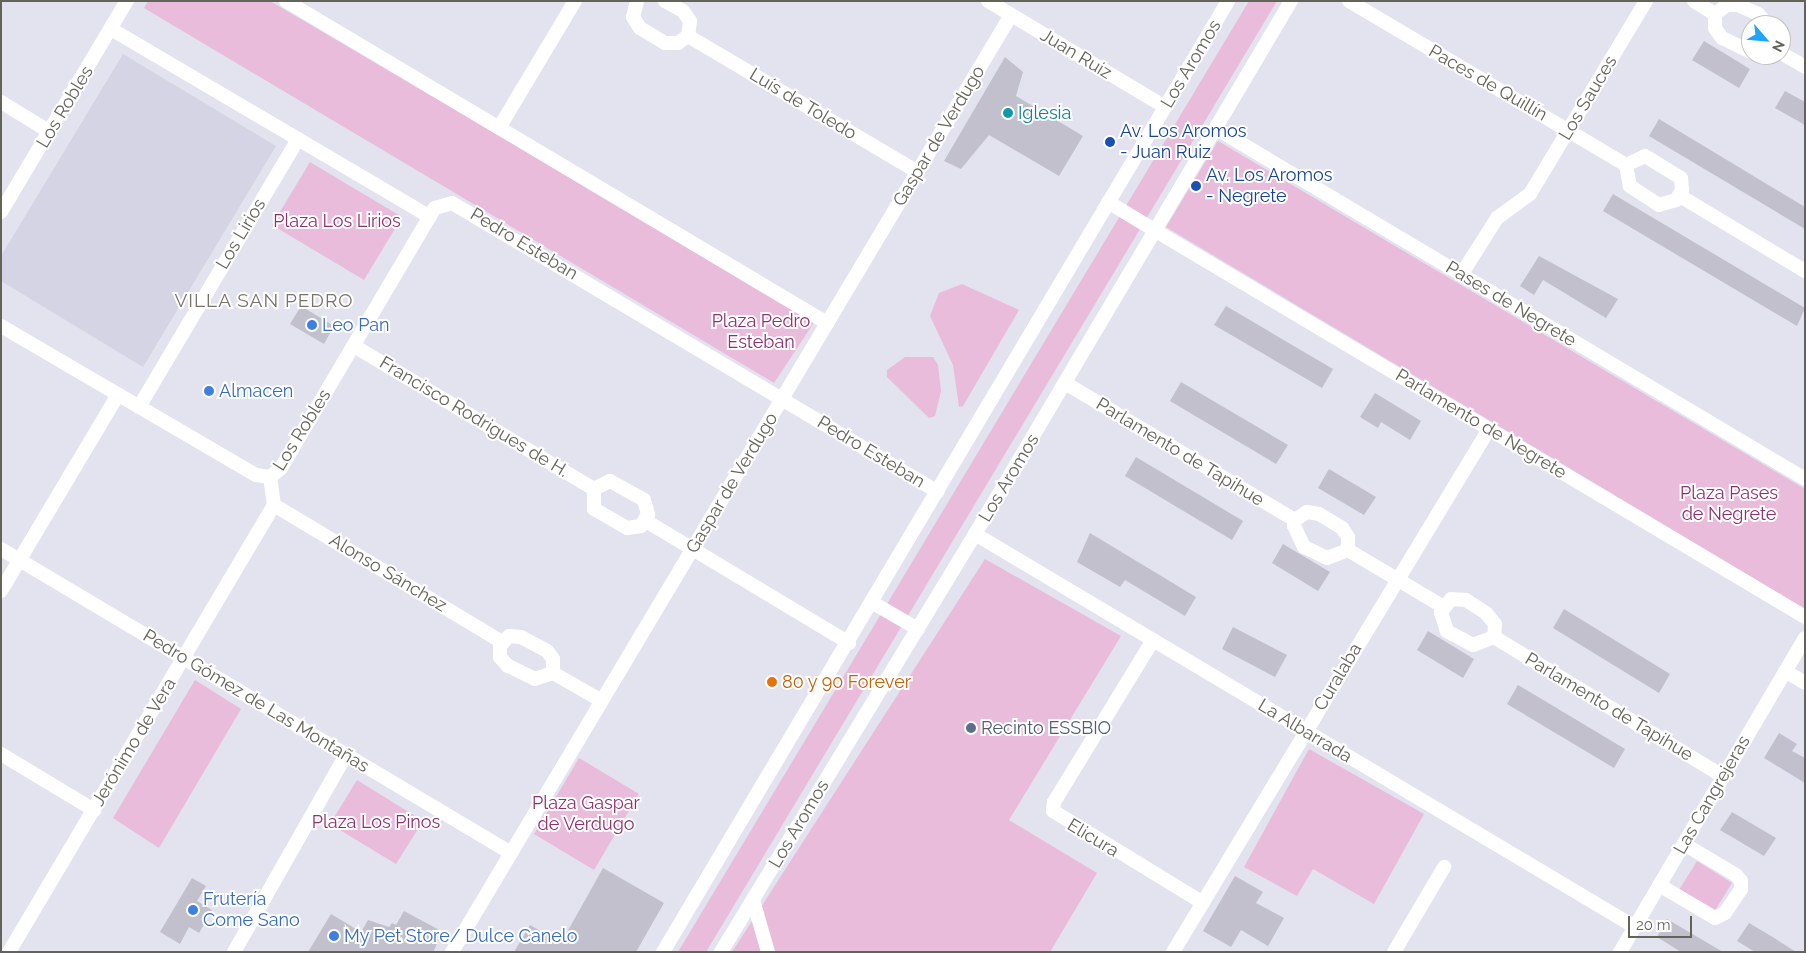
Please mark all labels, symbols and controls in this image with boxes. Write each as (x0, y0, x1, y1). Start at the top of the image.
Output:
north arrow (1741, 15, 1791, 65)
street label: Los Aromos (1156, 16, 1226, 112)
street label: Juan Ruiz (1036, 24, 1116, 84)
text: N (1769, 38, 1788, 55)
street label: Paces de Quillín (1425, 40, 1551, 126)
street label: Los Sauces (1554, 52, 1622, 144)
street label: Gaspar de Verdugo (888, 61, 990, 211)
street label: Los Robles (32, 62, 98, 152)
street label: Luís de Toledo (745, 63, 861, 145)
place label: Iglesia (1018, 102, 1071, 124)
marker: Iglesia (1002, 107, 1014, 119)
place label: Av. Los Aromos - Juan Ruiz (1120, 121, 1247, 163)
marker: Av. Los Aromos - Juan Ruiz (1104, 136, 1116, 148)
place label: Av. Los Aromos - Negrete (1206, 165, 1333, 208)
marker: Av. Los Aromos - Negrete (1190, 180, 1202, 192)
street label: Los Lirios (212, 195, 270, 273)
street label: Pedro Esteban (466, 203, 582, 285)
park label: Plaza Los Lirios (273, 210, 401, 232)
street label: Pases de Negrete (1442, 257, 1580, 351)
district label: VILLA SAN PEDRO (172, 290, 356, 312)
park label: Plaza Pedro Esteban (712, 311, 810, 354)
place label: Leo Pan (322, 314, 390, 336)
marker: Leo Pan (306, 319, 318, 331)
street label: Francisco Rodrigues de H. (376, 352, 572, 482)
street label: Parlamento de Negrete (1392, 364, 1570, 484)
place label: Almacen (219, 380, 293, 402)
marker: Almacen (203, 385, 215, 397)
street label: Los Robles (269, 385, 335, 475)
street label: Parlamento de Tapihue (1092, 393, 1268, 511)
street label: Gaspar de Verdugo (681, 408, 783, 558)
street label: Pedro Esteban (813, 411, 929, 493)
street label: Los Aromos (974, 430, 1044, 526)
park label: Plaza Pases de Negrete (1680, 483, 1778, 526)
street label: Alonso Sánchez (325, 529, 451, 617)
street label: Pedro Gómez de Las Montañas (139, 625, 373, 777)
street label: Curalaba (1309, 639, 1367, 715)
street label: Parlamento de Tapihue (1521, 648, 1697, 766)
place label: 80 y 90 Forever (782, 671, 912, 693)
street label: Jerónimo de Vera (87, 674, 181, 810)
marker: 80 y 90 Forever (766, 676, 778, 688)
street label: La Albarrada (1254, 694, 1356, 768)
place label: Recinto ESSBIO (981, 717, 1111, 739)
marker: Recinto ESSBIO (965, 722, 977, 734)
street label: Las Cangrejeras (1669, 732, 1755, 858)
street label: Los Aromos (764, 776, 834, 872)
park label: Plaza Gaspar de Verdugo (532, 793, 640, 836)
park label: Plaza Los Pinos (312, 811, 440, 833)
street label: Elicura (1063, 814, 1123, 862)
place label: Frutería Come Sano (203, 889, 300, 932)
marker: Frutería Come Sano (187, 904, 199, 916)
scale bar (1631, 906, 1695, 938)
text: 20 m (1636, 916, 1671, 934)
place label: My Pet Store/ Dulce Canelo (344, 925, 578, 947)
marker: My Pet Store/ Dulce Canelo (328, 930, 340, 942)

